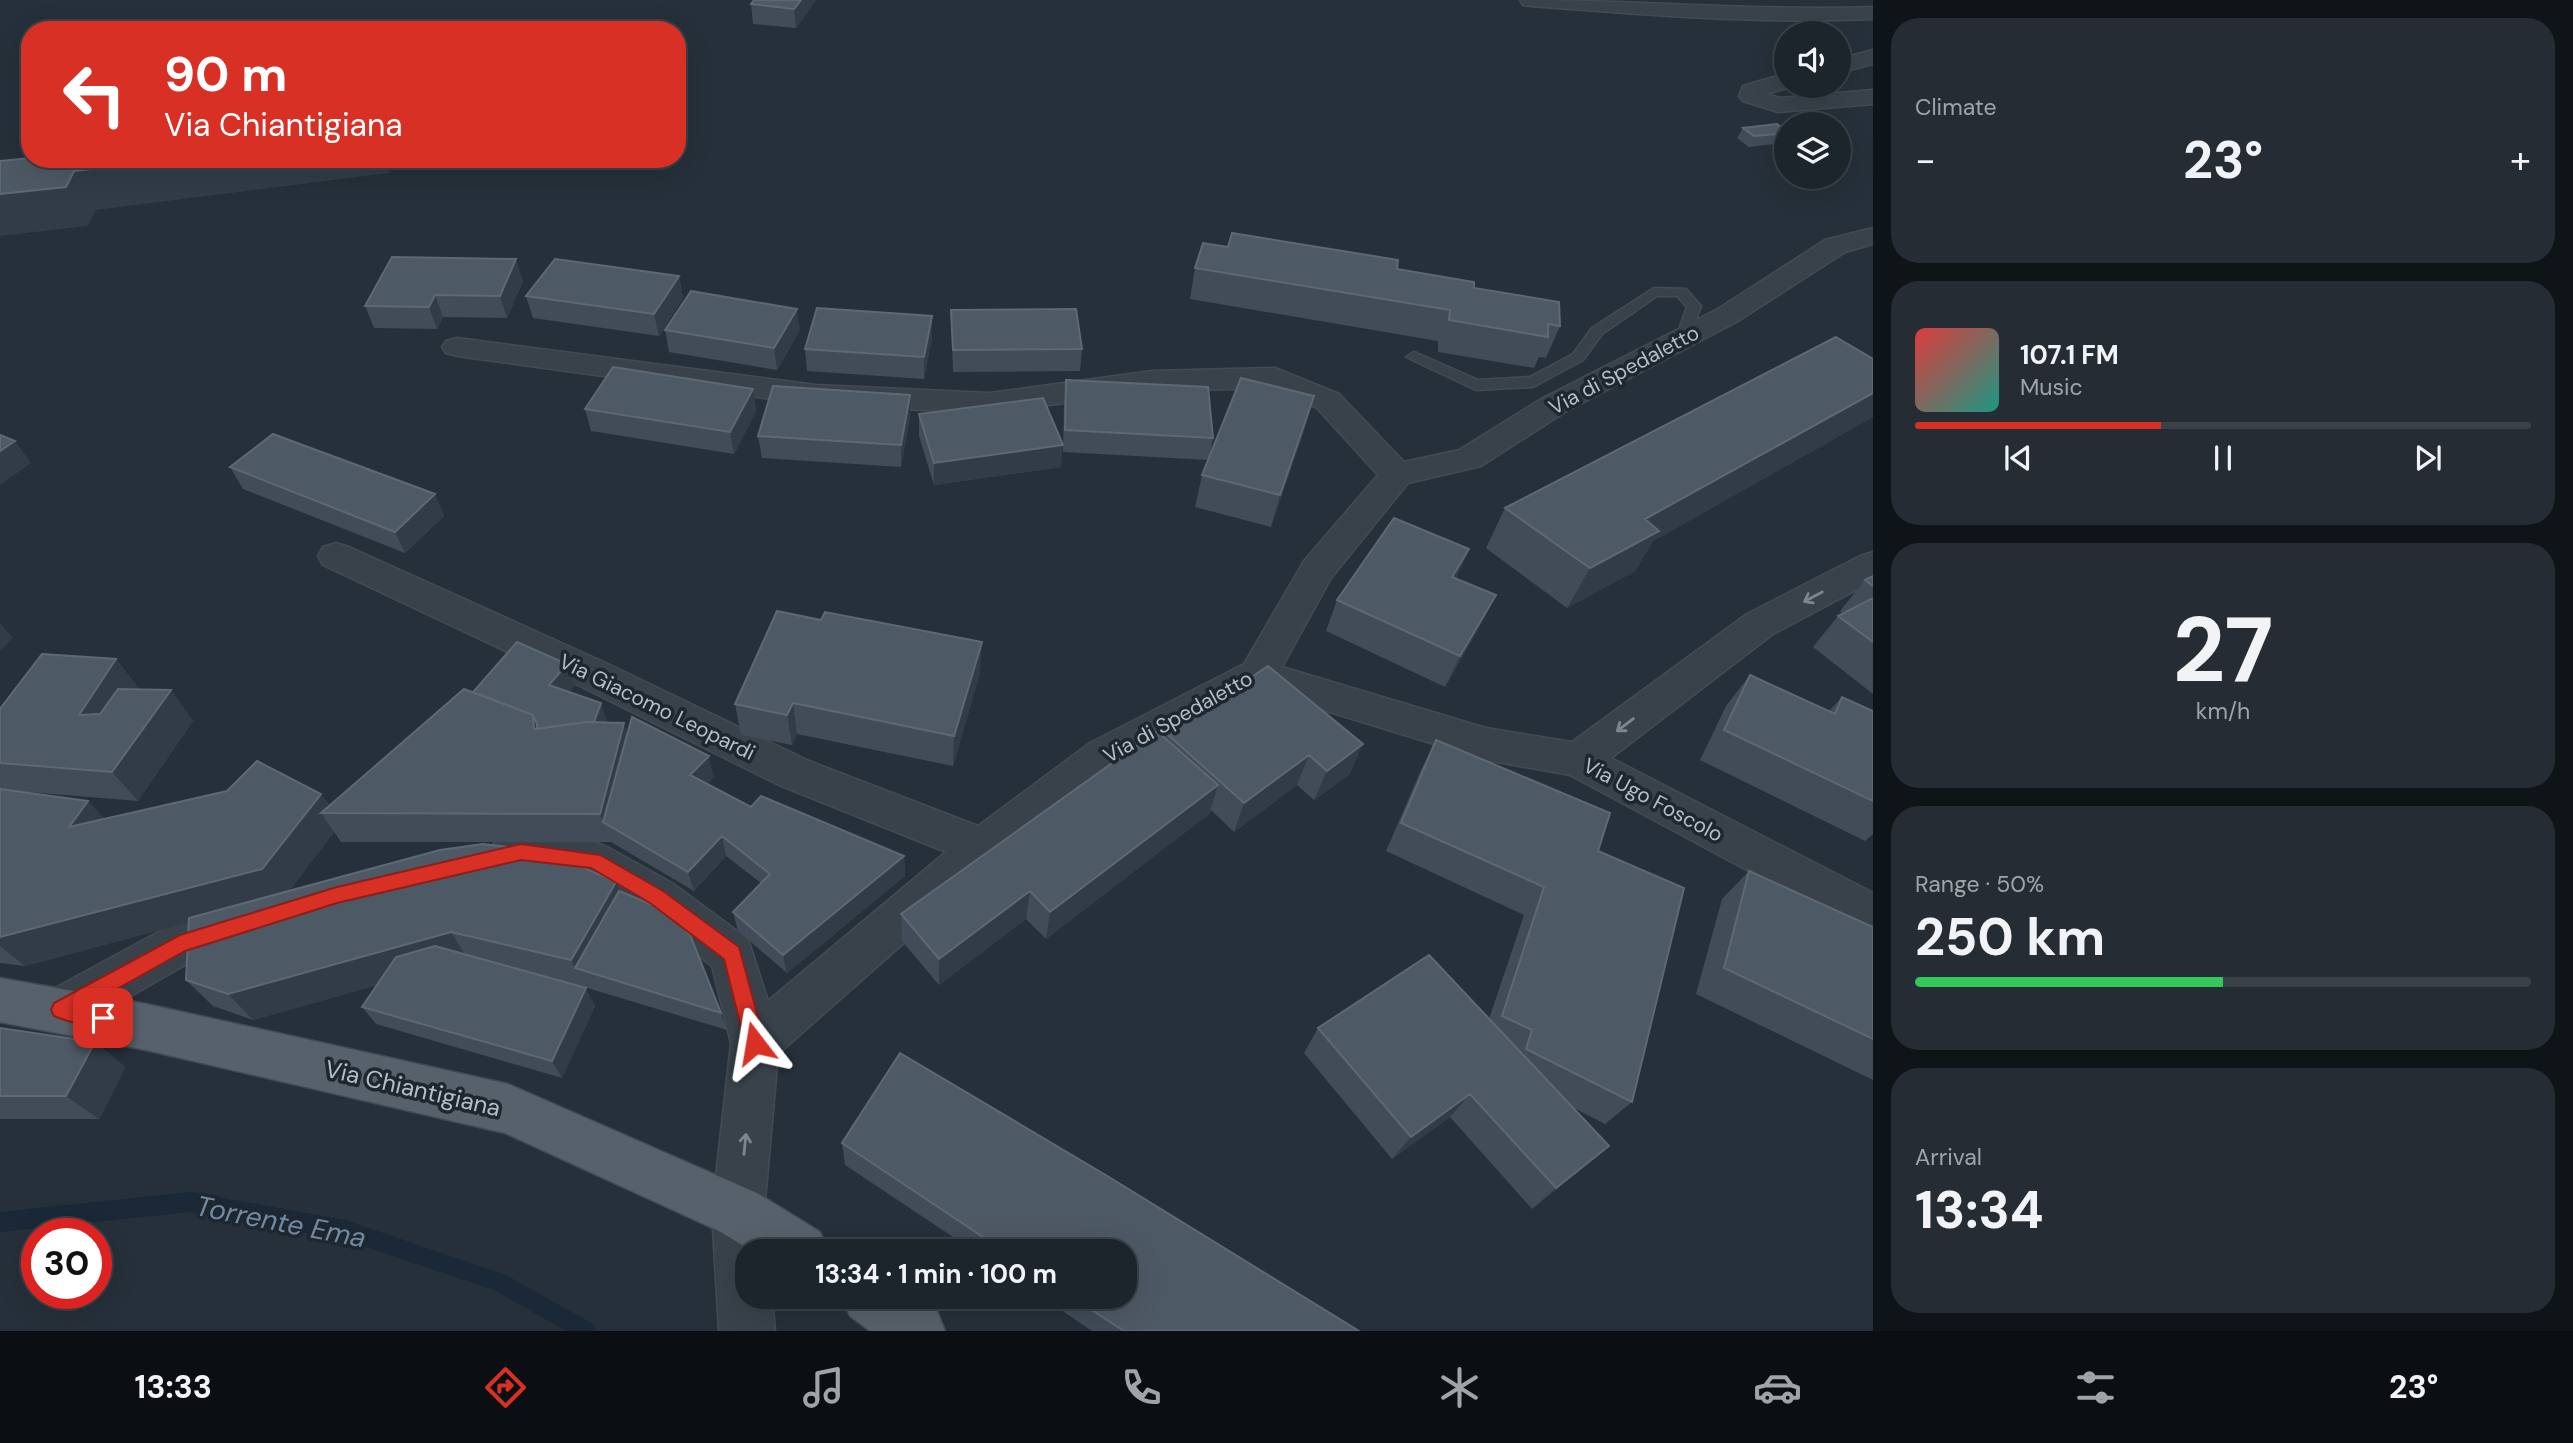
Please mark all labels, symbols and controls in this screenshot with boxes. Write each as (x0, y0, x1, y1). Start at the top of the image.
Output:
map controls (1774, 21, 1851, 189)
button: sound (1774, 21, 1851, 98)
text: 90 m (164, 42, 287, 106)
icon: left (49, 49, 140, 140)
text: Climate (1915, 92, 1997, 122)
text: Via Chiantigiana (164, 104, 403, 146)
button: layers (1774, 112, 1851, 189)
text: 23° (2183, 126, 2263, 194)
text: − (1915, 135, 1936, 185)
text: + (2510, 135, 2531, 185)
street label: Via di Spedaletto (1544, 319, 1704, 421)
text: 107.1 FM (2020, 338, 2119, 372)
text: Music (2020, 372, 2083, 402)
icon: previous (1999, 439, 2037, 477)
icon: pause (2204, 439, 2242, 477)
icon: next (2409, 439, 2447, 477)
one-way arrow (1803, 590, 1824, 604)
text: 27 (2173, 591, 2273, 709)
street label: Via Giacomo Leopardi (554, 647, 760, 767)
street label: Via di Spedaletto (1098, 664, 1258, 770)
text: km/h (2196, 696, 2250, 726)
one-way arrow (1616, 717, 1635, 732)
street label: Via Ugo Foscolo (1578, 751, 1728, 849)
text: Range · 50% (1915, 869, 2044, 899)
text: 250 km (1915, 903, 2105, 971)
pin (73, 988, 133, 1048)
icon: arrive (84, 999, 122, 1037)
position arrow (718, 1006, 792, 1080)
street label: Via Chiantigiana (322, 1053, 504, 1123)
one-way arrow (738, 1133, 751, 1156)
text: Arrival (1915, 1142, 1982, 1172)
text: 13:34 (1915, 1176, 2044, 1244)
water label: Torrente Ema (193, 1187, 369, 1257)
speed limit sign: 30 (21, 1218, 112, 1309)
text: 13:34 · 1 min · 100 m (815, 1257, 1057, 1291)
icon: directions (481, 1363, 530, 1412)
icon: music (799, 1363, 848, 1412)
icon: phone (1117, 1363, 1166, 1412)
icon: climate (1435, 1363, 1484, 1412)
icon: car (1753, 1363, 1802, 1412)
icon: filters (2071, 1363, 2120, 1412)
text: 13:33 (134, 1366, 212, 1408)
text: 23° (2389, 1366, 2438, 1408)

